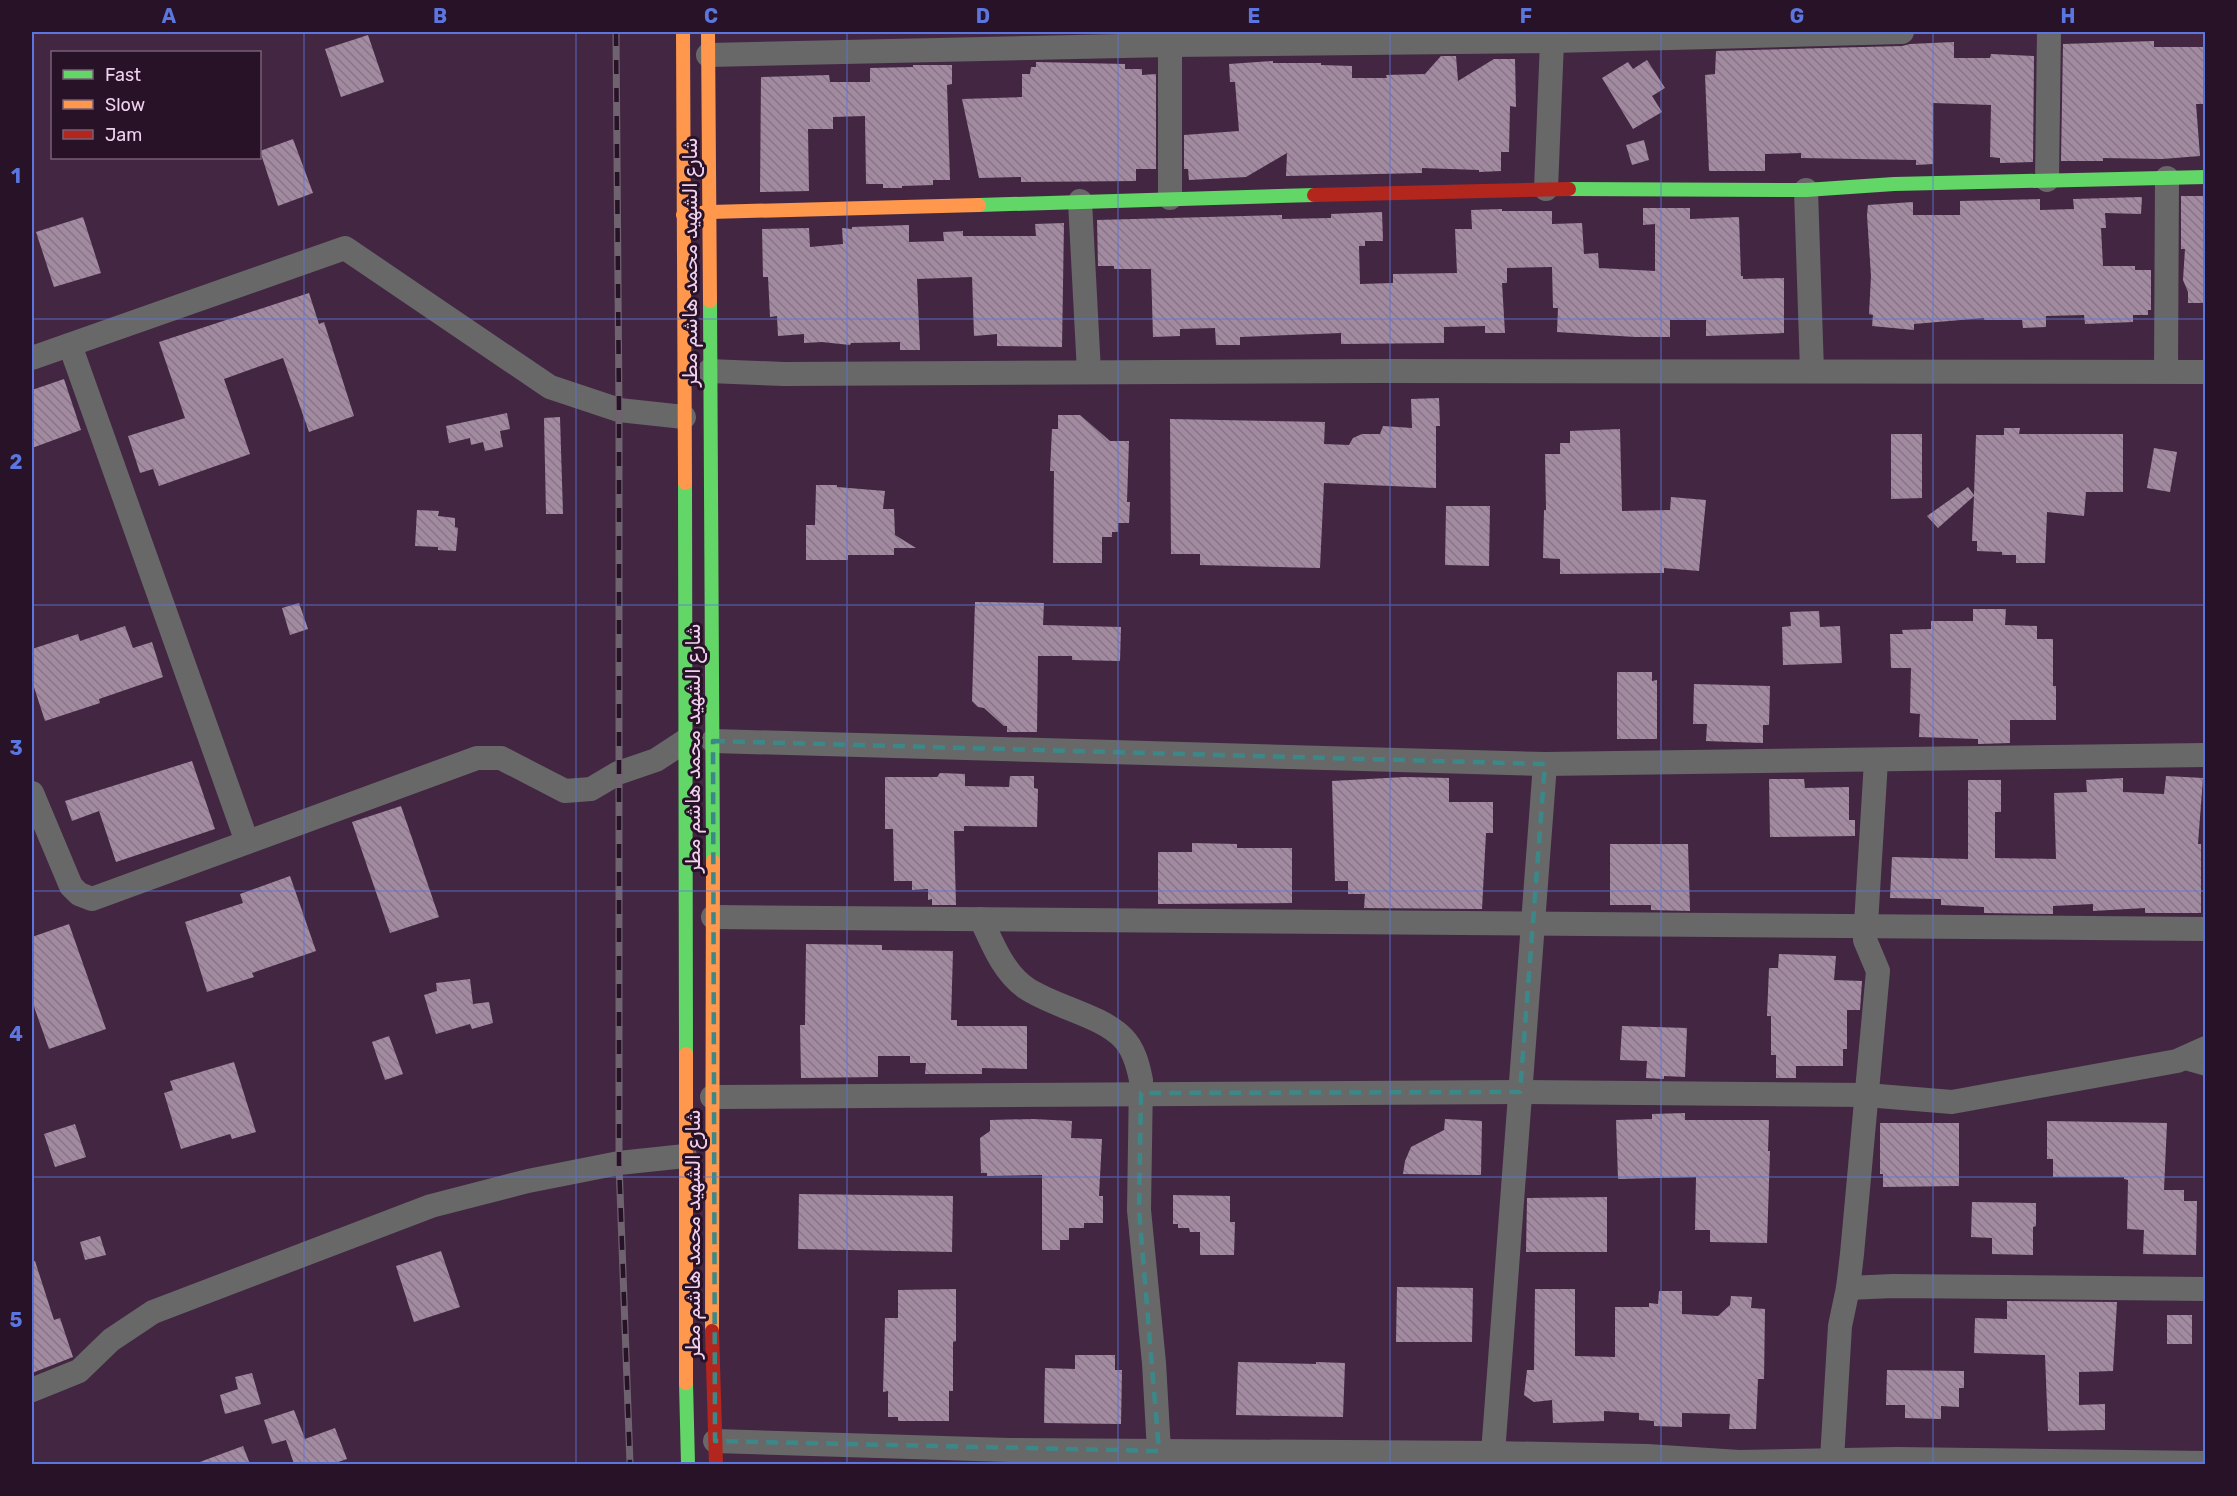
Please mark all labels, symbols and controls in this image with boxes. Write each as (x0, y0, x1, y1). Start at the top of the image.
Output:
text: A (162, 4, 177, 28)
text: B (433, 4, 447, 28)
text: C (704, 4, 718, 28)
text: D (976, 4, 990, 28)
text: E (1248, 4, 1260, 28)
text: F (1520, 4, 1532, 28)
text: G (1790, 4, 1804, 28)
text: H (2061, 4, 2075, 28)
legend (51, 51, 261, 159)
text: Fast (105, 64, 141, 86)
text: Slow (105, 94, 145, 116)
text: Jam (105, 124, 142, 146)
street label: شارع الشهيد محمد هاشم مطر (678, 137, 704, 388)
text: 1 (11, 164, 21, 188)
text: 2 (10, 450, 23, 474)
street label: شارع الشهيد محمد هاشم مطر (681, 623, 707, 874)
text: 3 (9, 736, 23, 760)
text: 4 (9, 1022, 23, 1046)
street label: شارع الشهيد محمد هاشم مطر (681, 1109, 707, 1360)
text: 5 (10, 1308, 23, 1332)

